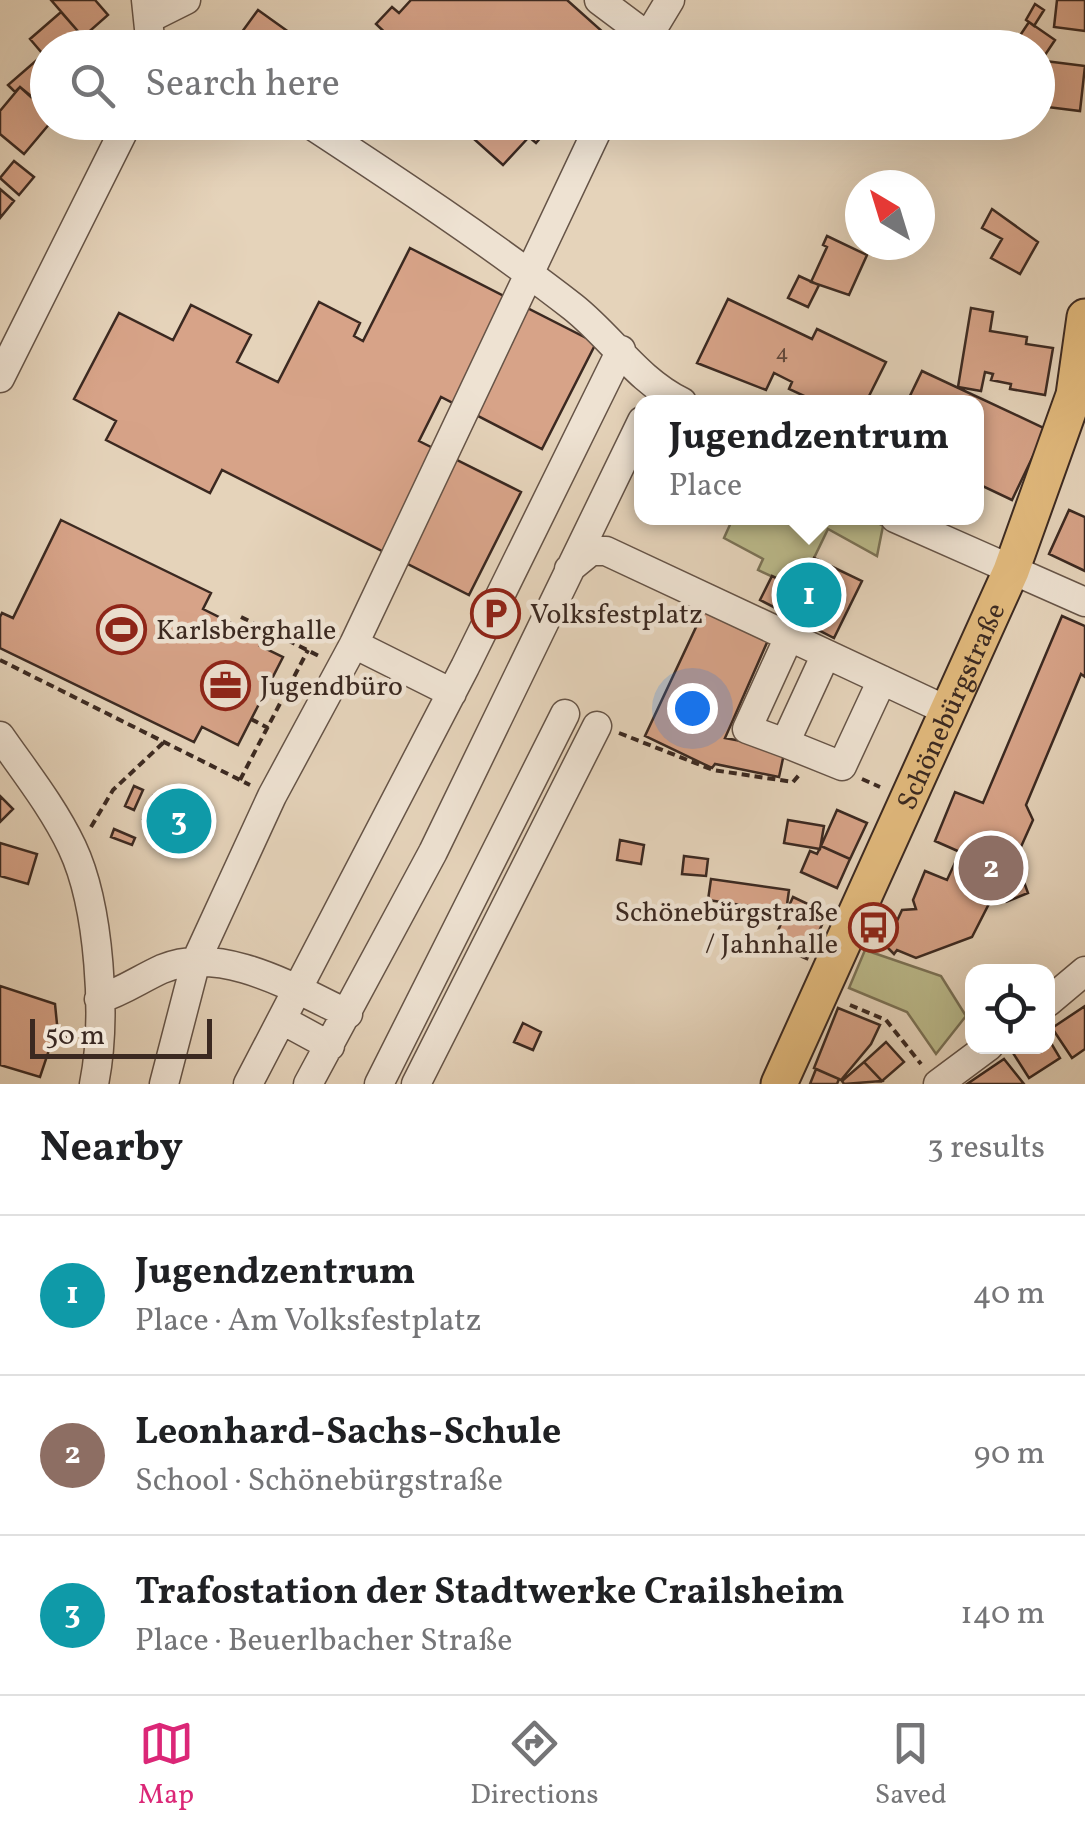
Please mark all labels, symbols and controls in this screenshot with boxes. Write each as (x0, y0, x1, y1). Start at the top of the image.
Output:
search box (30, 30, 1055, 140)
icon: search (65, 58, 120, 113)
text: Search here (145, 59, 340, 112)
north arrow (845, 170, 935, 260)
house number: 4 (775, 338, 789, 369)
popup (634, 395, 984, 525)
text: Jugendzentrum (669, 412, 949, 465)
text: Place (669, 465, 742, 509)
pin: 1 (776, 558, 842, 632)
parking icon: Volksfestplatz (469, 587, 521, 639)
place label: Volksfestplatz (530, 596, 703, 635)
street label: Schönebürgstraße (888, 597, 1016, 817)
sports icon: Karlsberghalle (95, 603, 147, 655)
place label: Karlsberghalle (156, 612, 336, 651)
office icon: Jugendbüro (199, 659, 251, 711)
place label: Jugendbüro (260, 668, 403, 707)
your location (667, 683, 718, 734)
pin: 3 (146, 784, 212, 858)
pin: 2 (958, 830, 1024, 906)
place label: Schönebürgstraße / Jahnhalle (615, 894, 838, 965)
bus stop icon: Schönebürgstraße / Jahnhalle (847, 901, 899, 953)
map controls (965, 964, 1055, 1054)
button: locate (965, 964, 1055, 1054)
scale bar (30, 1014, 212, 1058)
text: 50 m (45, 1017, 105, 1056)
text: Nearby (40, 1120, 183, 1179)
text: 3 results (927, 1127, 1045, 1171)
text: Jugendzentrum (135, 1247, 416, 1300)
text: 1 (66, 1273, 79, 1317)
text: 40 m (973, 1273, 1045, 1317)
text: Place · Am Volksfestplatz (135, 1300, 482, 1344)
text: Leonhard-Sachs-Schule (135, 1407, 562, 1460)
text: 2 (64, 1433, 81, 1477)
text: 90 m (974, 1433, 1045, 1477)
text: School · Schönebürgstraße (135, 1460, 503, 1504)
text: Trafostation der Stadtwerke Crailsheim (135, 1567, 845, 1620)
text: 3 (64, 1593, 81, 1637)
text: 140 m (960, 1593, 1045, 1637)
text: Place · Beuerlbacher Straße (135, 1620, 512, 1664)
tab: Map (138, 1716, 194, 1815)
tab: Directions (470, 1716, 599, 1815)
tab: Saved (875, 1716, 947, 1815)

